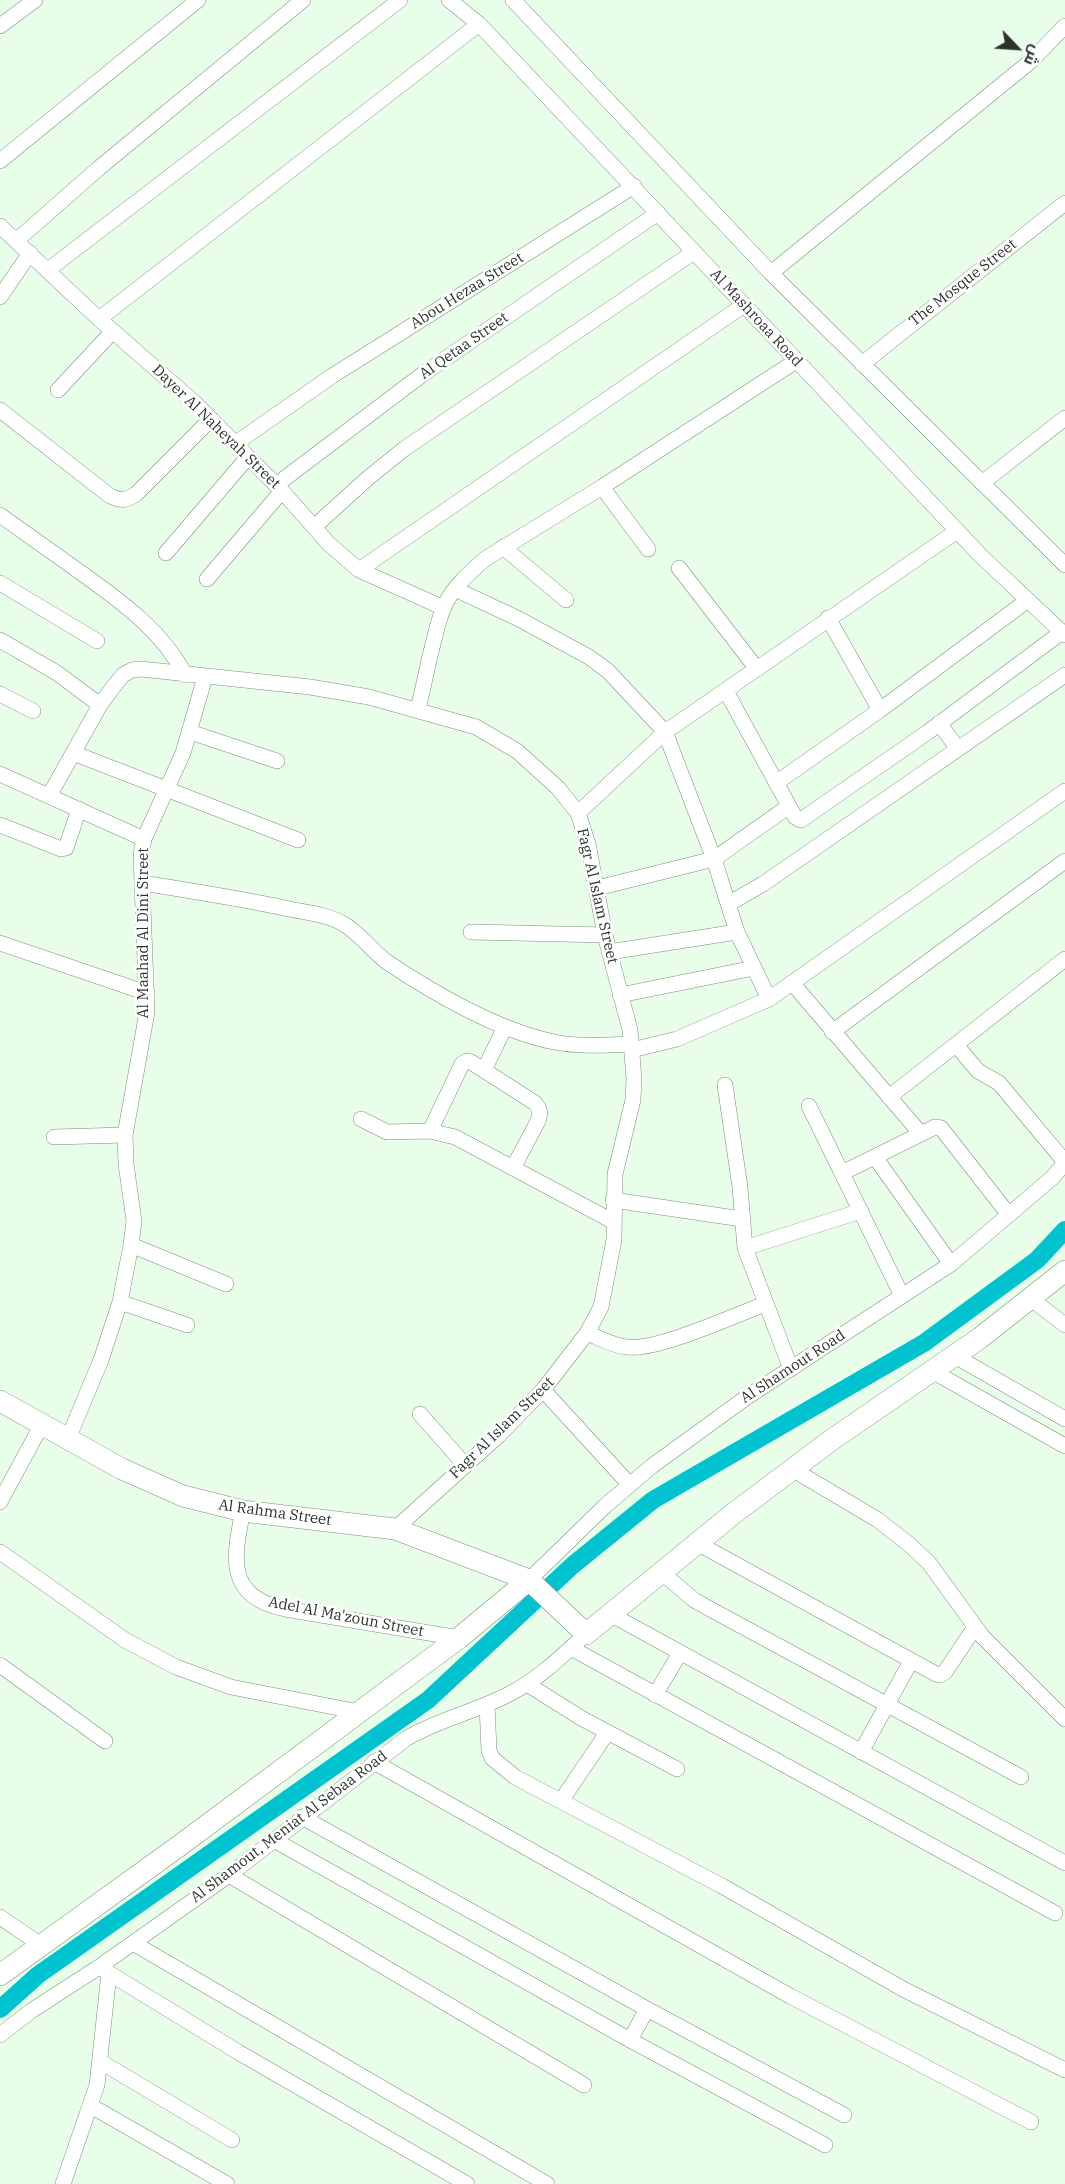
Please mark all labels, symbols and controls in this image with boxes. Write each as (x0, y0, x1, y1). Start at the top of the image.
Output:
north arrow (987, 18, 1047, 78)
text: ش (1020, 42, 1047, 69)
street label: The Mosque Street (906, 235, 1020, 331)
street label: Abou Hezaa Street (407, 249, 527, 333)
street label: Al Mashroaa Road (706, 265, 806, 371)
street label: Al Qetaa Street (416, 309, 512, 383)
street label: Dayer Al Naheyah Street (148, 361, 284, 493)
street label: Fagr Al Islam Street (573, 827, 621, 965)
street label: Al Maahad Al Dini Street (135, 847, 153, 1019)
street label: Al Shamout Road (737, 1326, 849, 1408)
street label: Fagr Al Islam Street (446, 1373, 558, 1483)
street label: Al Rahma Street (217, 1496, 333, 1530)
street label: Adel Al Ma'zoun Street (267, 1593, 425, 1641)
street label: Al Shamout, Meniat Al Sebaa Road (187, 1747, 391, 1907)

